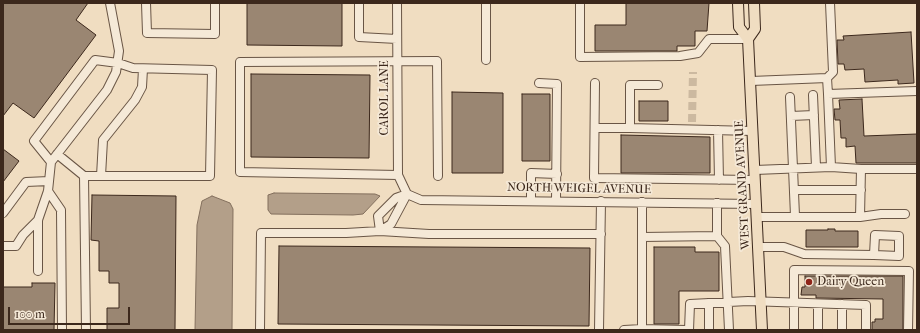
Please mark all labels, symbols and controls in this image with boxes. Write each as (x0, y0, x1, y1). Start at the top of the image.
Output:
street label: CAROL LANE (378, 61, 392, 135)
street label: WEST GRAND AVENUE (732, 120, 754, 250)
street label: NORTH WEIGEL AVENUE (507, 181, 651, 197)
place label: Dairy Queen (817, 275, 884, 289)
marker: Dairy Queen (804, 277, 814, 287)
scale bar (10, 299, 132, 325)
text: 100 m (15, 307, 45, 321)

